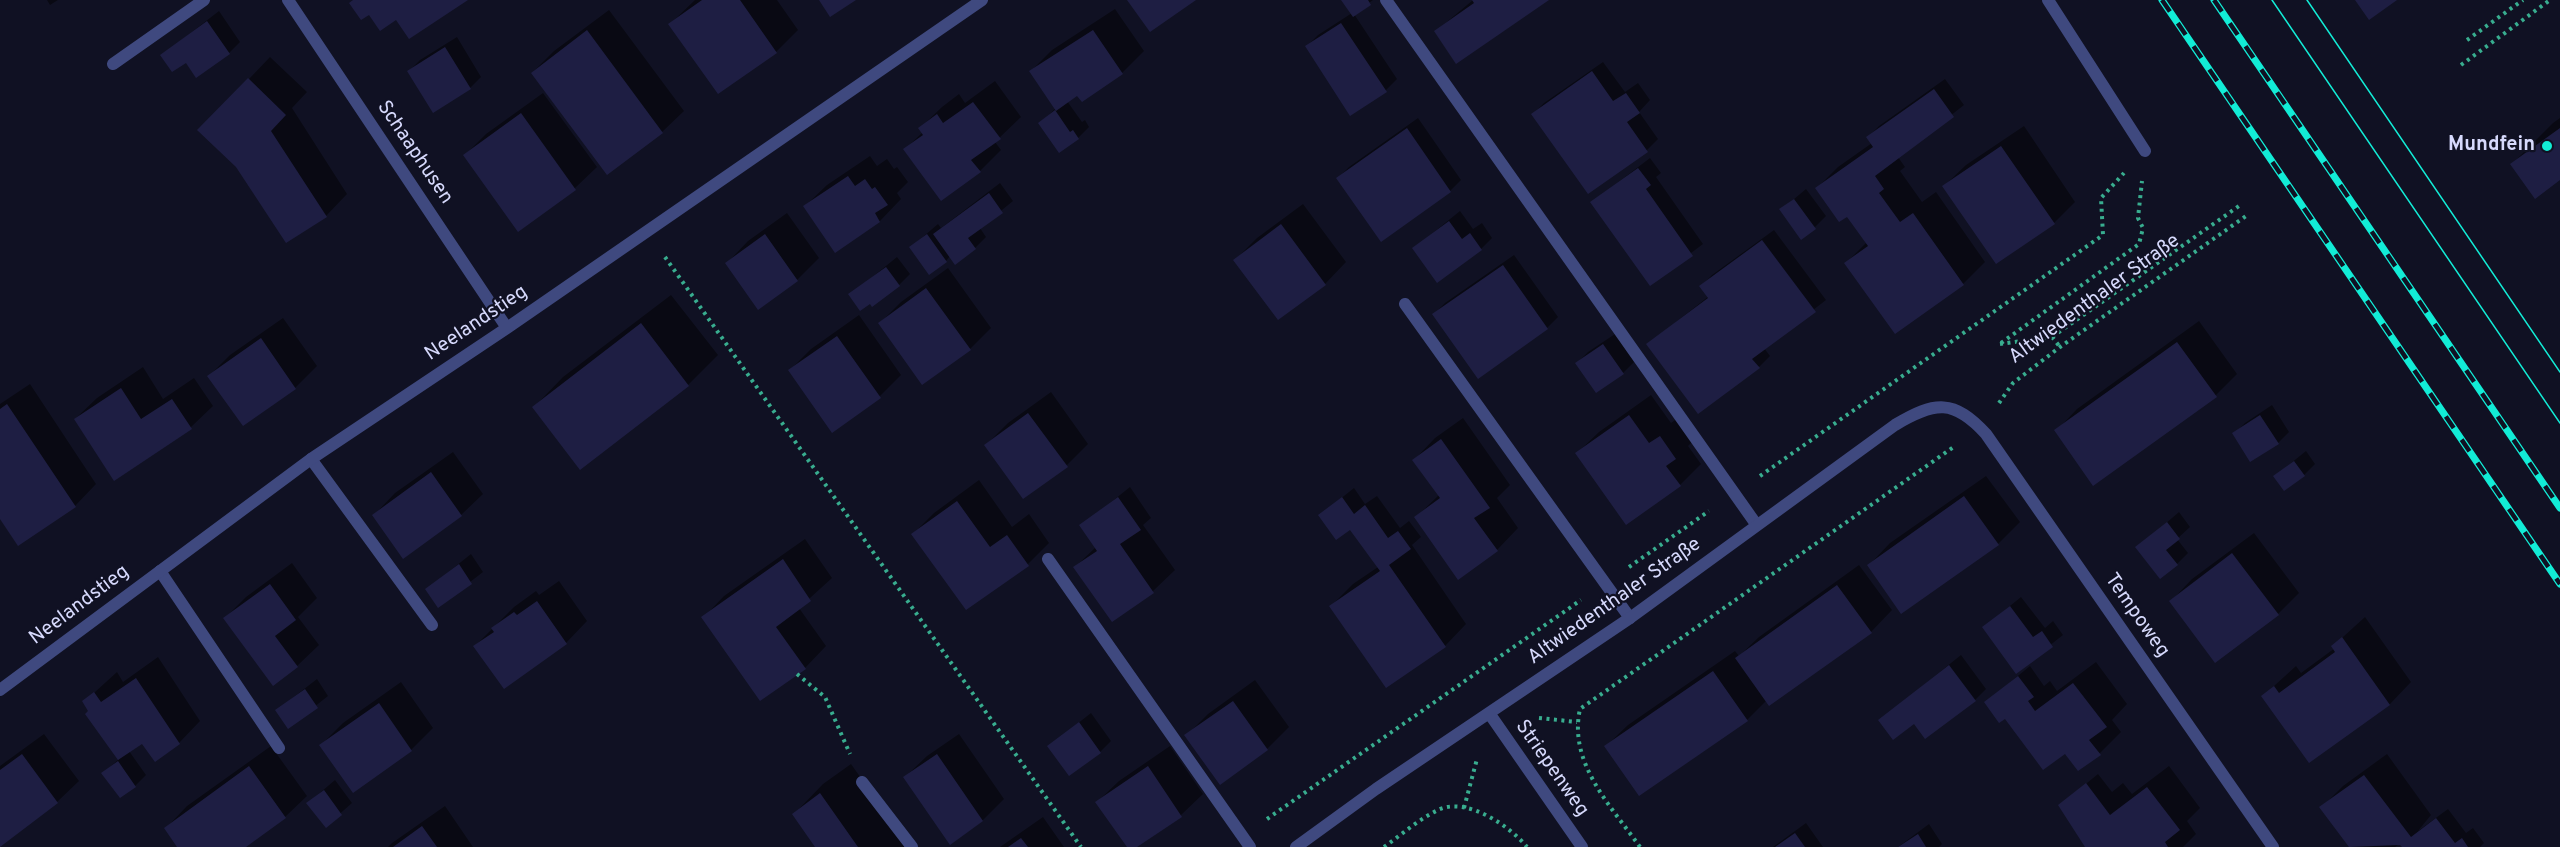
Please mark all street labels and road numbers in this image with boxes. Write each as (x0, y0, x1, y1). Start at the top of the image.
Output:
street label: Schaaphusen (371, 97, 457, 209)
street label: Altwiedenthaler Straße (2005, 230, 2185, 370)
street label: Neelandstieg (421, 281, 533, 367)
street label: Altwiedenthaler Straße (1524, 533, 1706, 671)
street label: Neelandstieg (25, 561, 135, 651)
street label: Tempoweg (2098, 569, 2174, 663)
street label: Striepenweg (1509, 716, 1593, 822)

